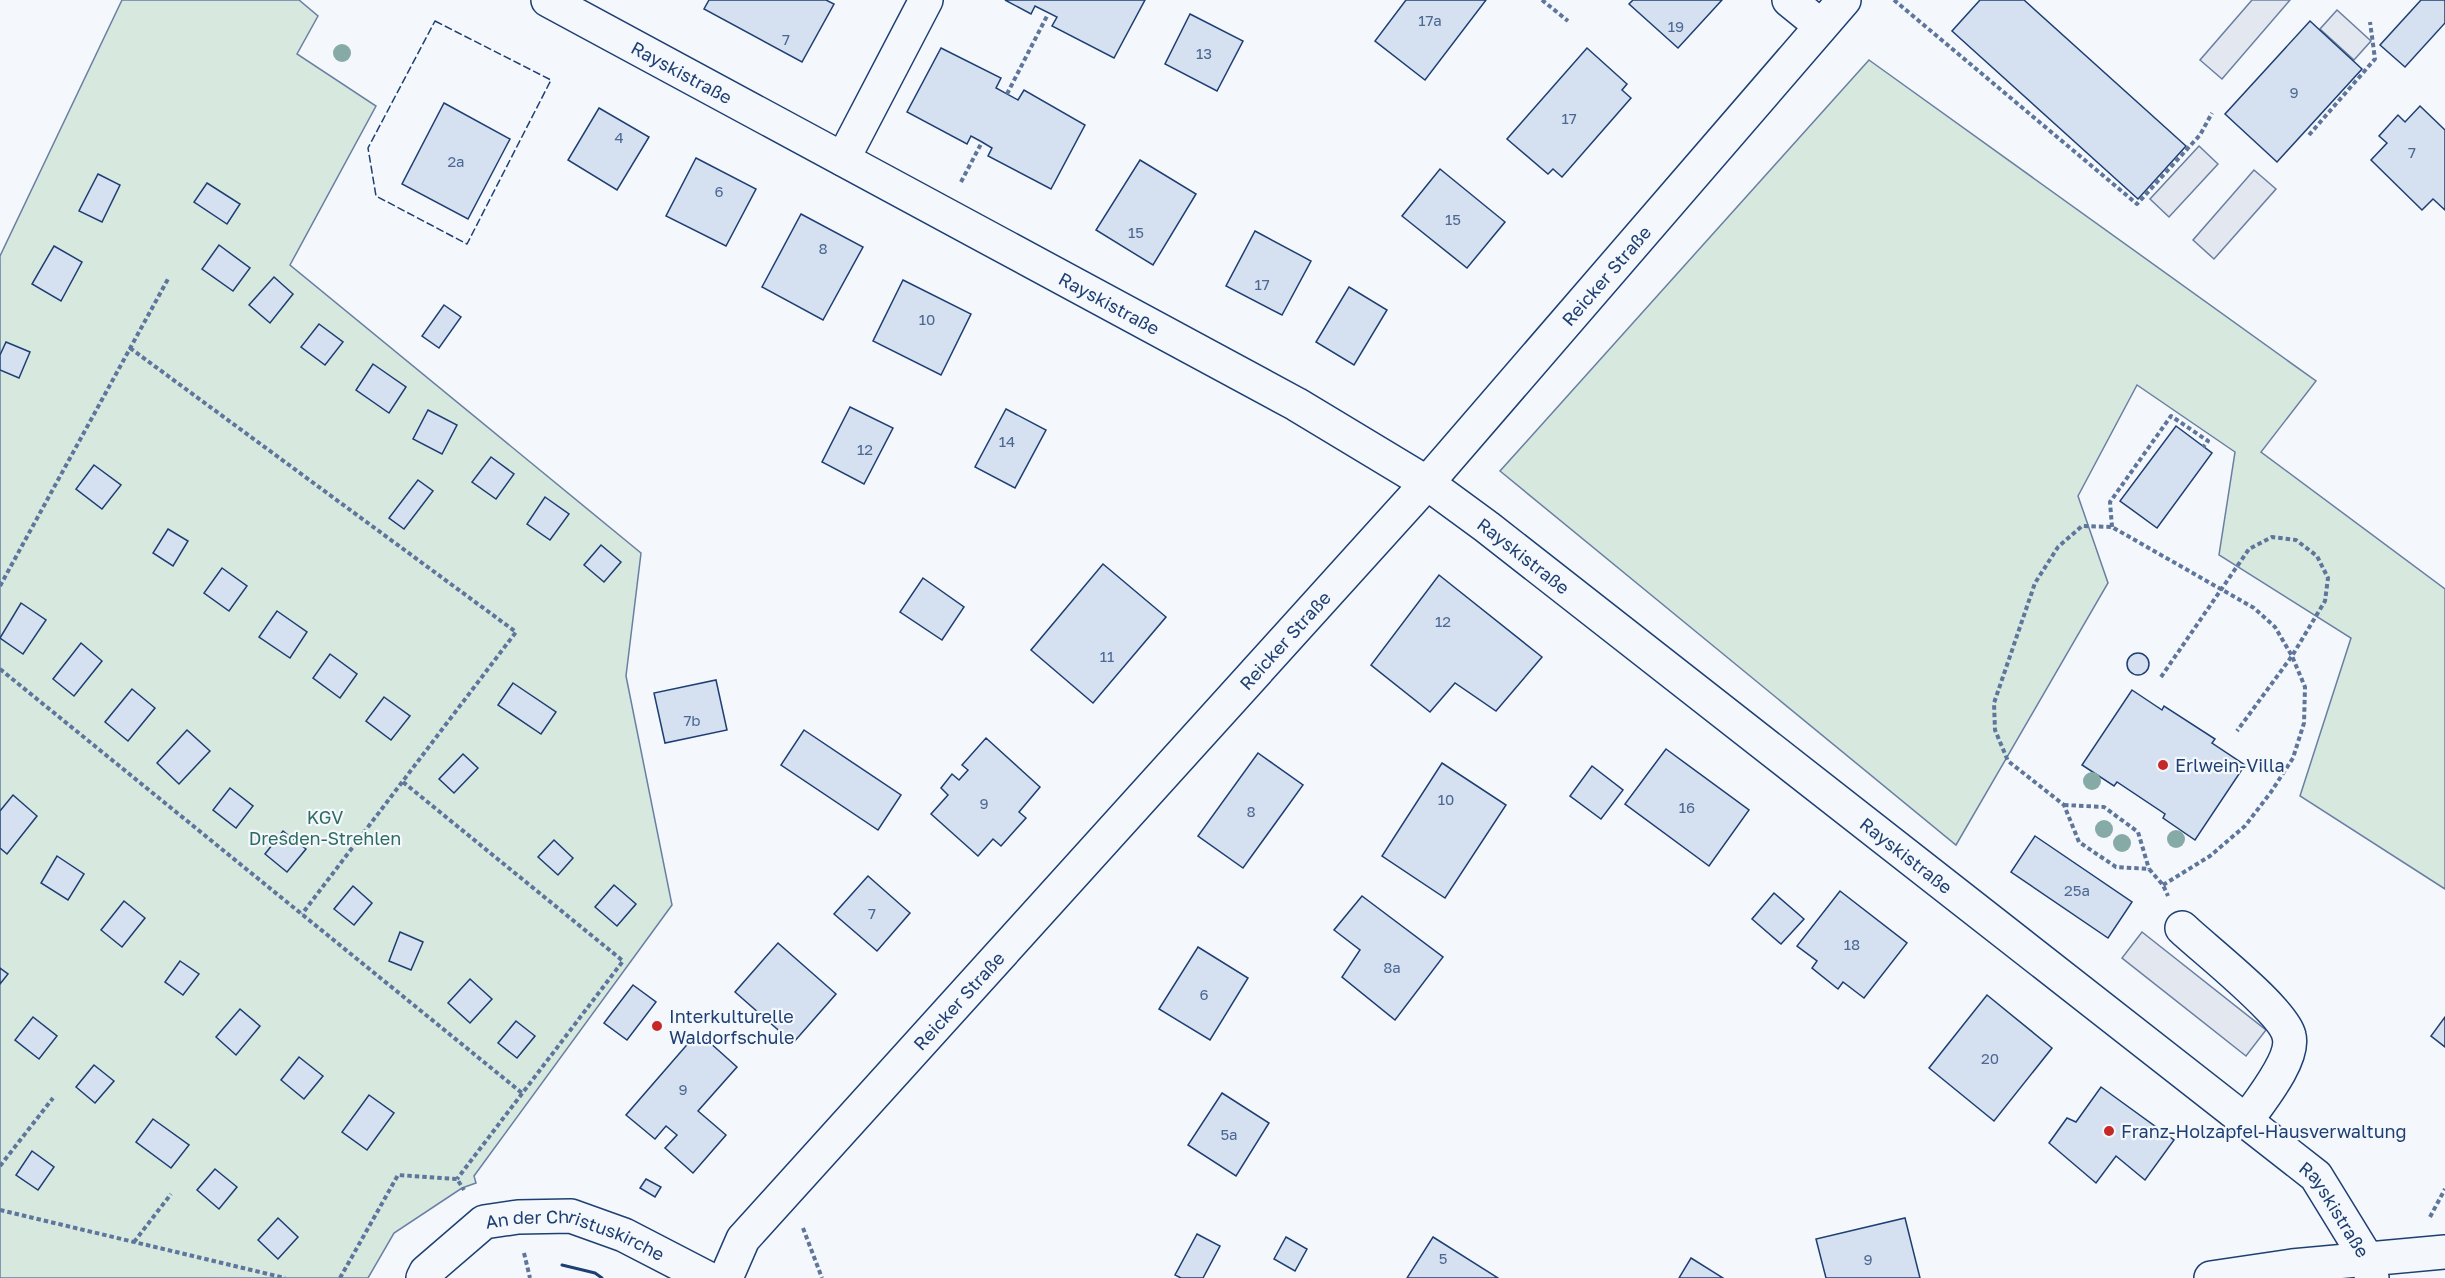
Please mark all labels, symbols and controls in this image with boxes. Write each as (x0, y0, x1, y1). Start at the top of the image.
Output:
house number: 17a (1418, 11, 1442, 29)
house number: 19 (1668, 17, 1684, 35)
house number: 7 (782, 30, 790, 48)
street label: Rayskistraße (628, 36, 736, 108)
house number: 13 (1196, 44, 1212, 62)
house number: 9 (2289, 83, 2299, 101)
house number: 17 (1561, 109, 1577, 127)
house number: 4 (614, 128, 624, 146)
house number: 7 (2408, 143, 2416, 161)
house number: 2a (447, 152, 465, 170)
house number: 6 (714, 182, 724, 200)
house number: 15 (1445, 210, 1461, 228)
street label: Reicker Straße (1557, 221, 1655, 330)
house number: 15 (1128, 223, 1144, 241)
house number: 8 (818, 239, 828, 257)
street label: Rayskistraße (1055, 267, 1163, 339)
house number: 17 (1254, 275, 1270, 293)
house number: 10 (919, 310, 935, 328)
house number: 14 (999, 432, 1015, 450)
house number: 12 (857, 440, 873, 458)
street label: Rayskistraße (1473, 513, 1574, 599)
street label: Reicker Straße (1235, 586, 1335, 694)
house number: 12 (1435, 612, 1451, 630)
house number: 11 (1100, 647, 1114, 665)
house number: 7b (683, 711, 701, 729)
place label: Erlwein-Villa (2175, 754, 2285, 776)
marker: Erlwein-Villa (2156, 758, 2170, 772)
house number: 10 (1438, 790, 1454, 808)
house number: 9 (979, 794, 989, 812)
house number: 16 (1679, 798, 1695, 816)
house number: 8 (1246, 802, 1256, 820)
park label: KGV Dresden-Strehlen (249, 806, 401, 849)
street label: Rayskistraße (1856, 812, 1957, 898)
house number: 25a (2064, 881, 2090, 899)
house number: 7 (868, 904, 876, 922)
house number: 18 (1844, 935, 1860, 953)
street label: Reicker Straße (908, 947, 1009, 1054)
house number: 8a (1383, 958, 1401, 976)
house number: 6 (1199, 985, 1209, 1003)
place label: Interkulturelle Waldorfschule (669, 1005, 794, 1048)
marker: Interkulturelle Waldorfschule (650, 1019, 664, 1033)
house number: 20 (1981, 1049, 1999, 1067)
house number: 9 (678, 1080, 688, 1098)
place label: Franz-Holzapfel-Hausverwaltung (2121, 1120, 2407, 1142)
marker: Franz-Holzapfel-Hausverwaltung (2102, 1124, 2116, 1138)
house number: 5a (1220, 1125, 1238, 1143)
street label: Rayskistraße (2295, 1156, 2374, 1261)
street label: An der Christuskirche (484, 1205, 668, 1265)
house number: 5 (1439, 1249, 1447, 1267)
house number: 9 (1863, 1250, 1873, 1268)

